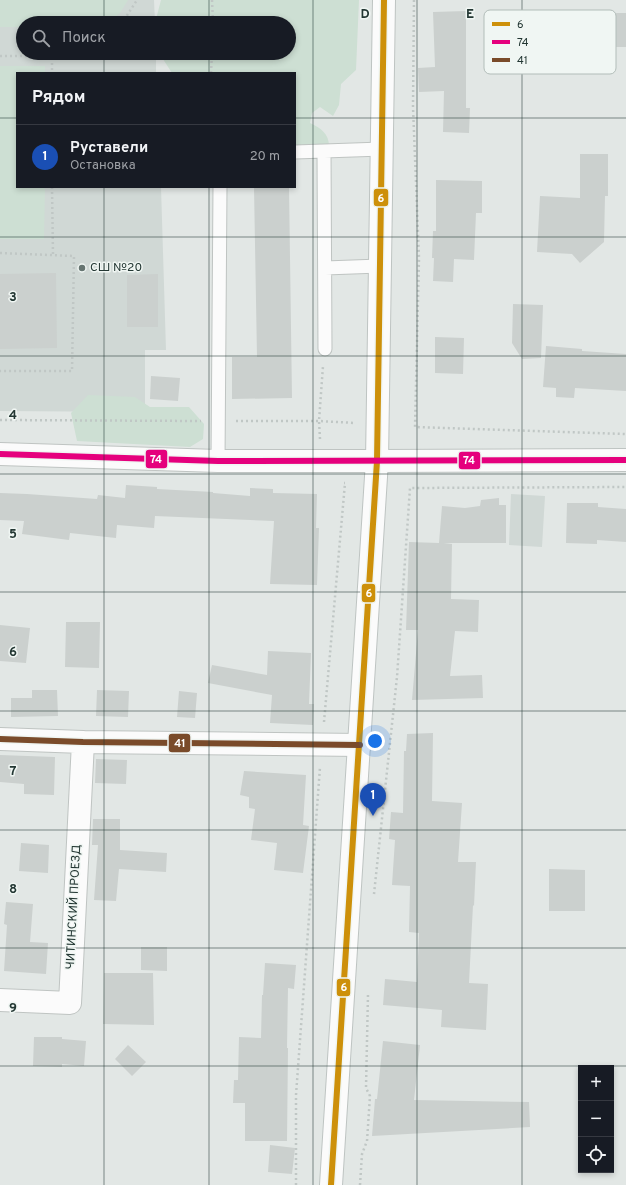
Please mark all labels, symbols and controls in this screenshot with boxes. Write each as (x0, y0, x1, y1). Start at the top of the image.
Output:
text: D (360, 7, 370, 23)
text: E (466, 7, 474, 23)
legend (484, 10, 616, 74)
search box (16, 16, 296, 60)
text: 6 (517, 18, 524, 32)
icon: search (30, 27, 52, 49)
text: Поиск (62, 29, 106, 48)
text: 74 (517, 36, 529, 50)
text: 41 (517, 54, 528, 68)
text: Рядом (32, 87, 85, 109)
text: Руставели (70, 139, 148, 158)
text: 1 (42, 149, 48, 165)
text: 20 m (250, 149, 280, 165)
text: Остановка (70, 158, 136, 174)
line badge: 6 (373, 188, 389, 207)
text: 6 (378, 192, 385, 206)
place label: СШ №20 (90, 260, 142, 276)
marker: СШ №20 (77, 263, 87, 273)
text: 3 (9, 290, 17, 306)
text: 4 (9, 408, 17, 424)
line badge: 74 (145, 449, 168, 469)
line badge: 74 (458, 451, 481, 470)
text: 74 (150, 453, 162, 467)
text: 74 (463, 454, 475, 468)
text: 5 (9, 527, 17, 543)
line badge: 6 (361, 583, 376, 603)
text: 6 (366, 587, 373, 601)
text: 6 (9, 645, 17, 661)
your location (365, 731, 385, 751)
line badge: 41 (168, 733, 191, 753)
text: 41 (174, 737, 186, 751)
text: 7 (10, 764, 17, 780)
pin: 1 (360, 783, 386, 816)
street label: ЧИТИНСКИЙ ПРОЕЗД (63, 844, 85, 970)
text: 8 (9, 882, 17, 898)
line badge: 6 (336, 978, 351, 997)
text: 6 (341, 981, 348, 995)
text: 9 (9, 1001, 17, 1017)
map controls (578, 1065, 614, 1173)
button: + (578, 1065, 614, 1101)
button: − (578, 1101, 614, 1137)
button: locate (578, 1137, 614, 1173)

